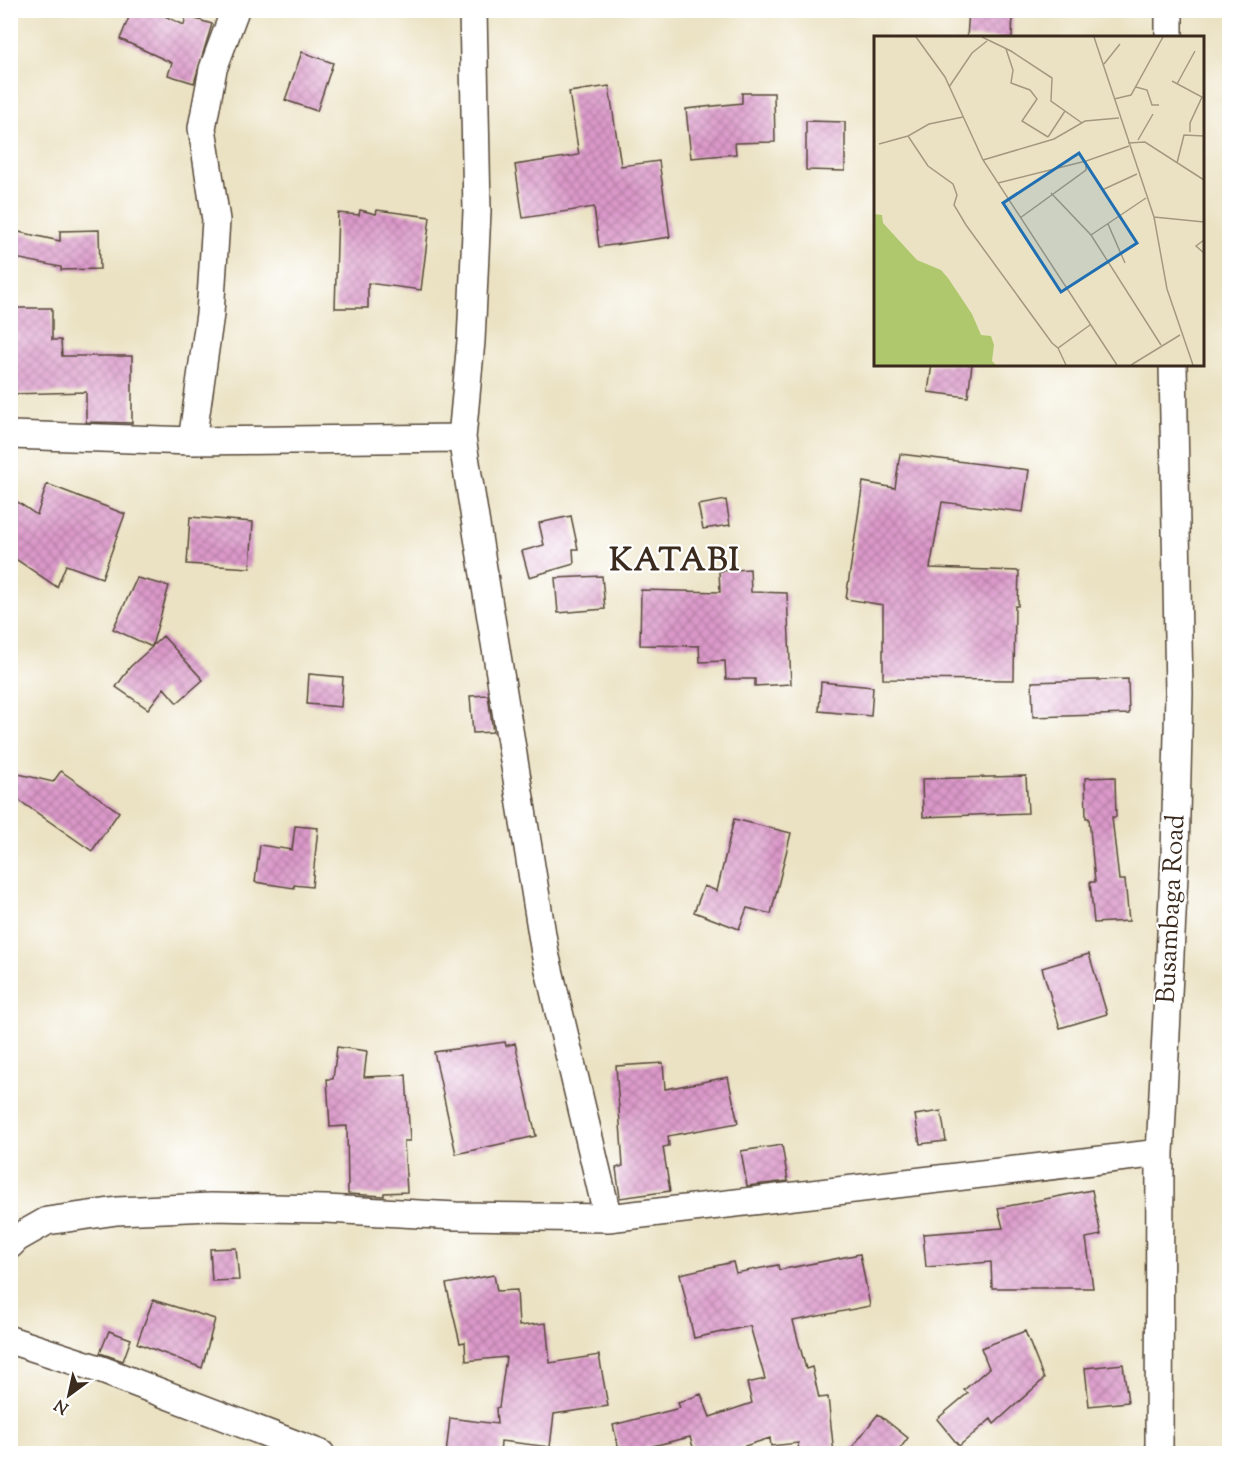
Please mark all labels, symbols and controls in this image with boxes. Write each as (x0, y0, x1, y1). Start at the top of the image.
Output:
inset map (874, 36, 1204, 366)
district label: KATABI (609, 539, 741, 585)
street label: Busambaga Road (1149, 813, 1195, 1004)
north arrow (39, 1365, 99, 1425)
text: N (50, 1392, 74, 1419)

